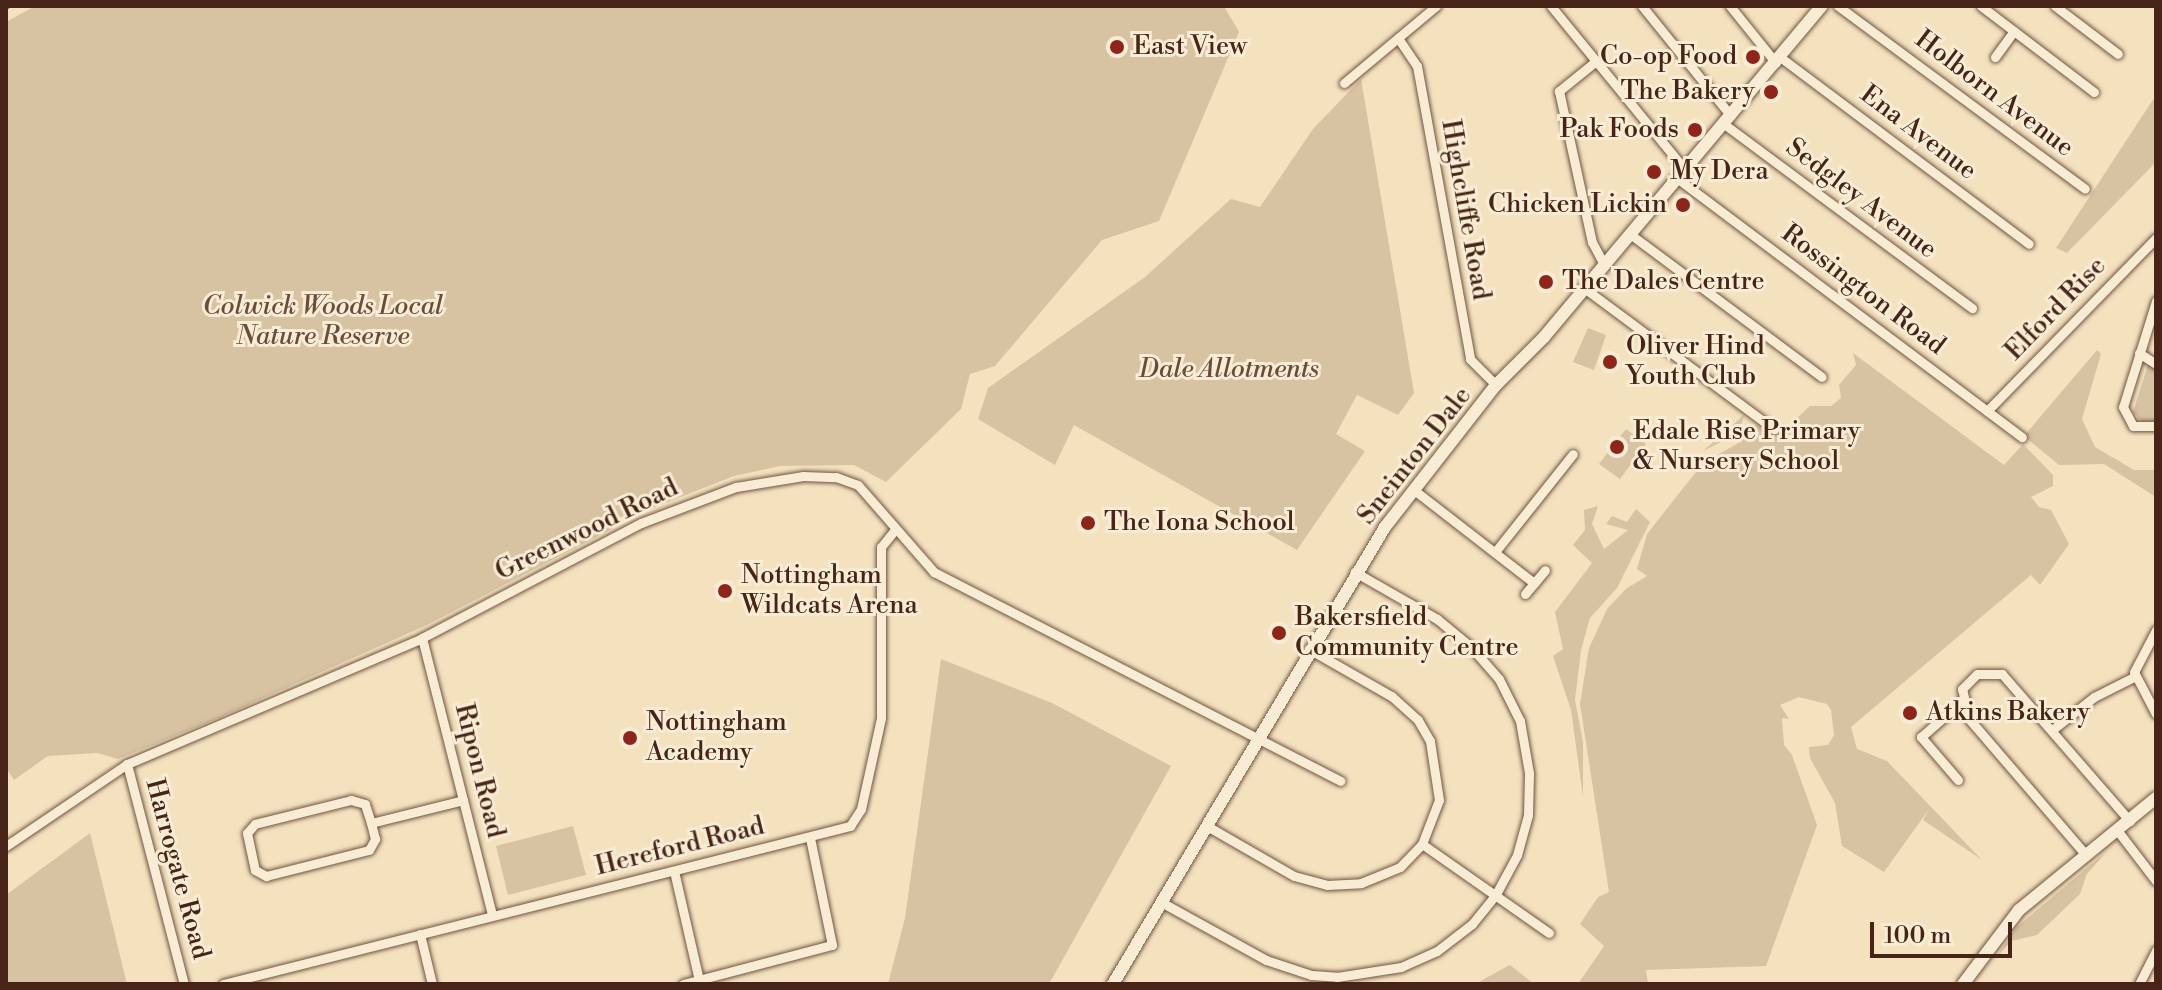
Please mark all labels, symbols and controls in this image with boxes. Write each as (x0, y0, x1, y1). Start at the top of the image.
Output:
street label: Holborn Avenue (1908, 24, 2080, 164)
place label: East View (1133, 31, 1247, 63)
marker: East View (1108, 38, 1126, 56)
place label: Co-op Food (1600, 41, 1737, 73)
marker: Co-op Food (1744, 48, 1762, 66)
place label: The Bakery (1620, 76, 1755, 108)
street label: Ena Avenue (1854, 79, 1982, 187)
marker: The Bakery (1762, 83, 1780, 101)
place label: Pak Foods (1560, 114, 1679, 146)
street label: Highcliffe Road (1434, 117, 1496, 303)
marker: Pak Foods (1686, 121, 1704, 139)
street label: Sedgley Avenue (1779, 132, 1943, 266)
place label: My Dera (1670, 156, 1769, 188)
marker: My Dera (1645, 163, 1663, 181)
place label: Chicken Lickin (1488, 189, 1667, 221)
marker: Chicken Lickin (1674, 196, 1692, 214)
street label: Rossington Road (1775, 218, 1951, 362)
street label: Elford Rise (1999, 251, 2113, 367)
place label: The Dales Centre (1562, 266, 1765, 298)
marker: The Dales Centre (1537, 273, 1555, 291)
park label: Colwick Woods Local Nature Reserve (203, 291, 443, 352)
place label: Oliver Hind Youth Club (1626, 331, 1765, 392)
marker: Oliver Hind Youth Club (1601, 353, 1619, 371)
park label: Dale Allotments (1139, 354, 1319, 386)
street label: Sneinton Dale (1352, 381, 1478, 531)
place label: Edale Rise Primary & Nursery School (1633, 416, 1860, 478)
marker: Edale Rise Primary & Nursery School (1608, 438, 1626, 456)
street label: Greenwood Road (491, 472, 683, 588)
place label: The Iona School (1104, 507, 1295, 539)
marker: The Iona School (1079, 514, 1097, 532)
place label: Nottingham Wildcats Arena (741, 560, 918, 622)
marker: Nottingham Wildcats Arena (716, 582, 734, 600)
place label: Bakersfield Community Centre (1295, 602, 1519, 664)
marker: Bakersfield Community Centre (1270, 624, 1288, 642)
place label: Atkins Bakery (1926, 697, 2090, 729)
street label: Ripon Road (447, 701, 511, 841)
marker: Atkins Bakery (1901, 704, 1919, 722)
place label: Nottingham Academy (646, 707, 787, 768)
marker: Nottingham Academy (621, 729, 639, 747)
street label: Harrogate Road (138, 775, 216, 963)
street label: Hereford Road (592, 811, 768, 883)
scale bar (1874, 906, 2016, 956)
text: 100 m (1884, 921, 1951, 951)

